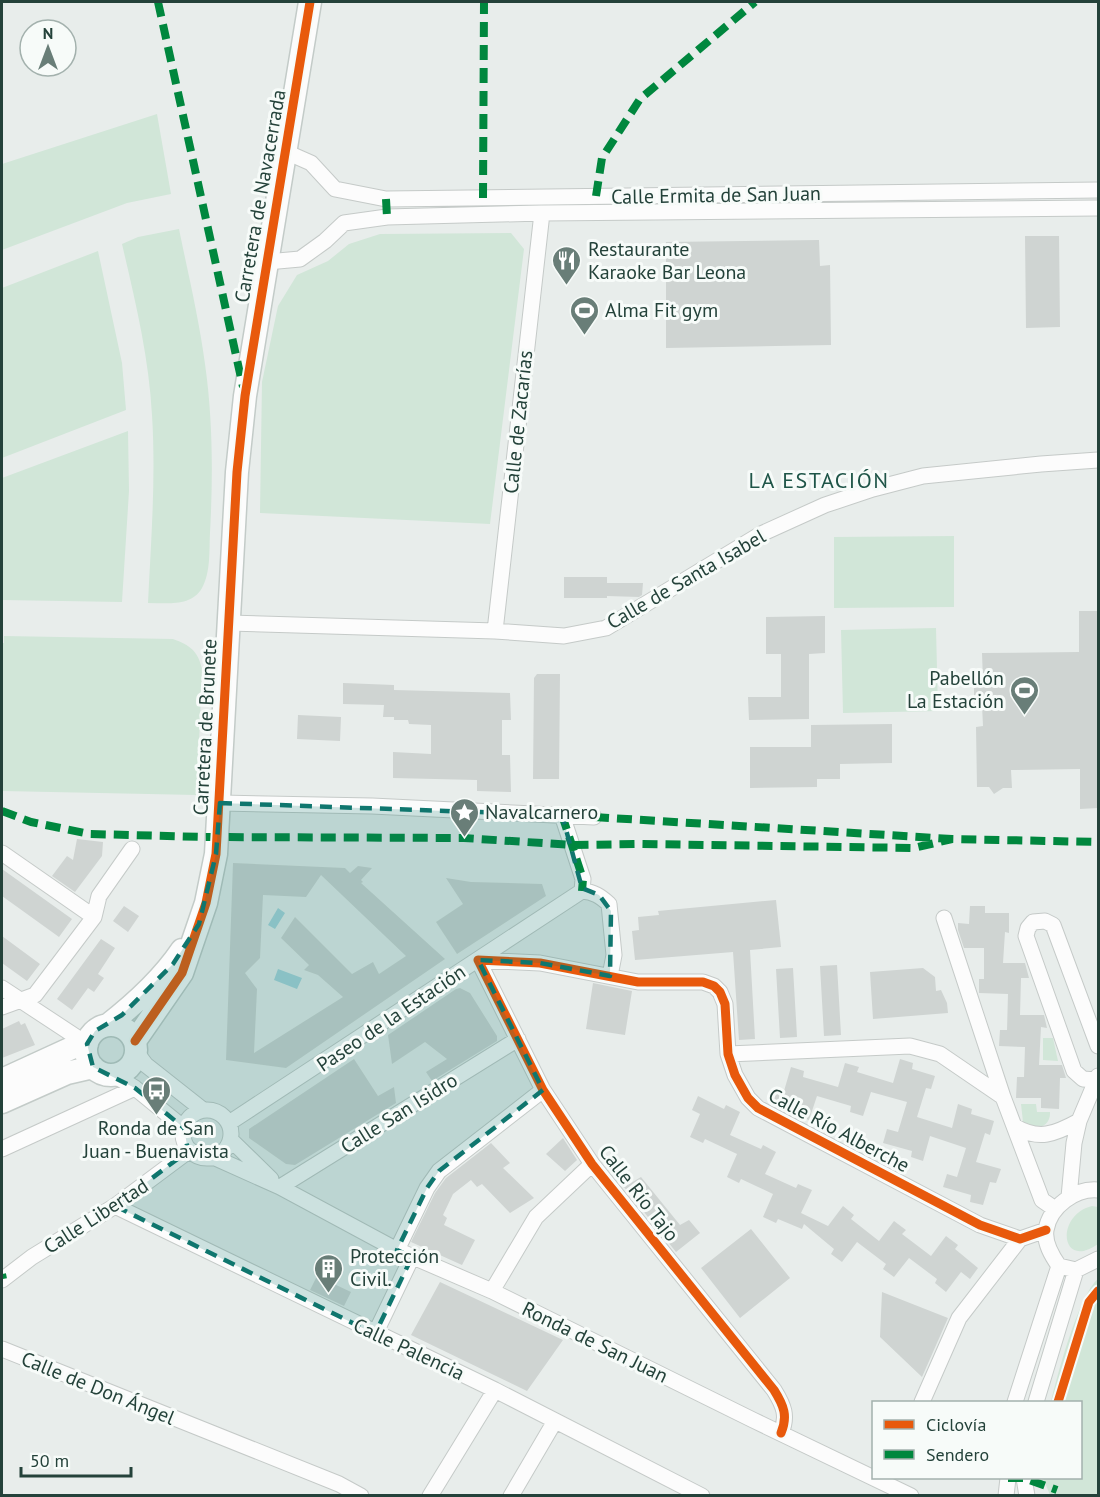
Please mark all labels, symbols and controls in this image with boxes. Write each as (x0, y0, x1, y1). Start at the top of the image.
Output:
north arrow (18, 18, 78, 78)
text: N (43, 23, 53, 43)
street label: Carretera de Navacerrada (228, 88, 292, 304)
street label: Calle Ermita de San Juan (611, 180, 821, 210)
place label: Restaurante Karaoke Bar Leona (588, 236, 746, 285)
restaurant icon: Restaurante Karaoke Bar Leona (551, 244, 583, 286)
sports icon: Alma Fit gym (568, 294, 600, 336)
place label: Alma Fit gym (605, 297, 718, 323)
street label: Calle de Zacarías (498, 349, 538, 495)
district label: LA ESTACIÓN (748, 466, 890, 494)
street label: Calle de Santa Isabel (602, 523, 770, 635)
street label: Carretera de Brunete (187, 638, 223, 816)
place label: Pabellón La Estación (907, 665, 1004, 714)
sports icon: Pabellón La Estación (1009, 674, 1041, 716)
place icon: Navalcarnero (448, 796, 480, 838)
place label: Navalcarnero (485, 799, 598, 825)
street label: Paseo de la Estación (312, 959, 470, 1077)
street label: Calle San Isidro (336, 1067, 462, 1159)
bus stop icon: Ronda de San Juan - Buenavista (140, 1074, 172, 1116)
street label: Calle Río Alberche (764, 1082, 914, 1178)
place label: Ronda de San Juan - Buenavista (82, 1115, 229, 1164)
street label: Calle Río Tajo (593, 1139, 685, 1247)
street label: Calle Libertad (39, 1172, 153, 1260)
place label: Protección Civil. (350, 1243, 439, 1292)
building icon: Protección Civil. (313, 1252, 345, 1294)
street label: Ronda de San Juan (518, 1295, 672, 1389)
street label: Calle Palencia (349, 1312, 469, 1386)
street label: Calle de Don Ángel (17, 1345, 179, 1431)
legend (872, 1401, 1082, 1479)
text: Ciclovía (926, 1413, 986, 1436)
scale bar (21, 1440, 130, 1478)
text: Sendero (926, 1443, 989, 1466)
text: 50 m (30, 1449, 69, 1472)

